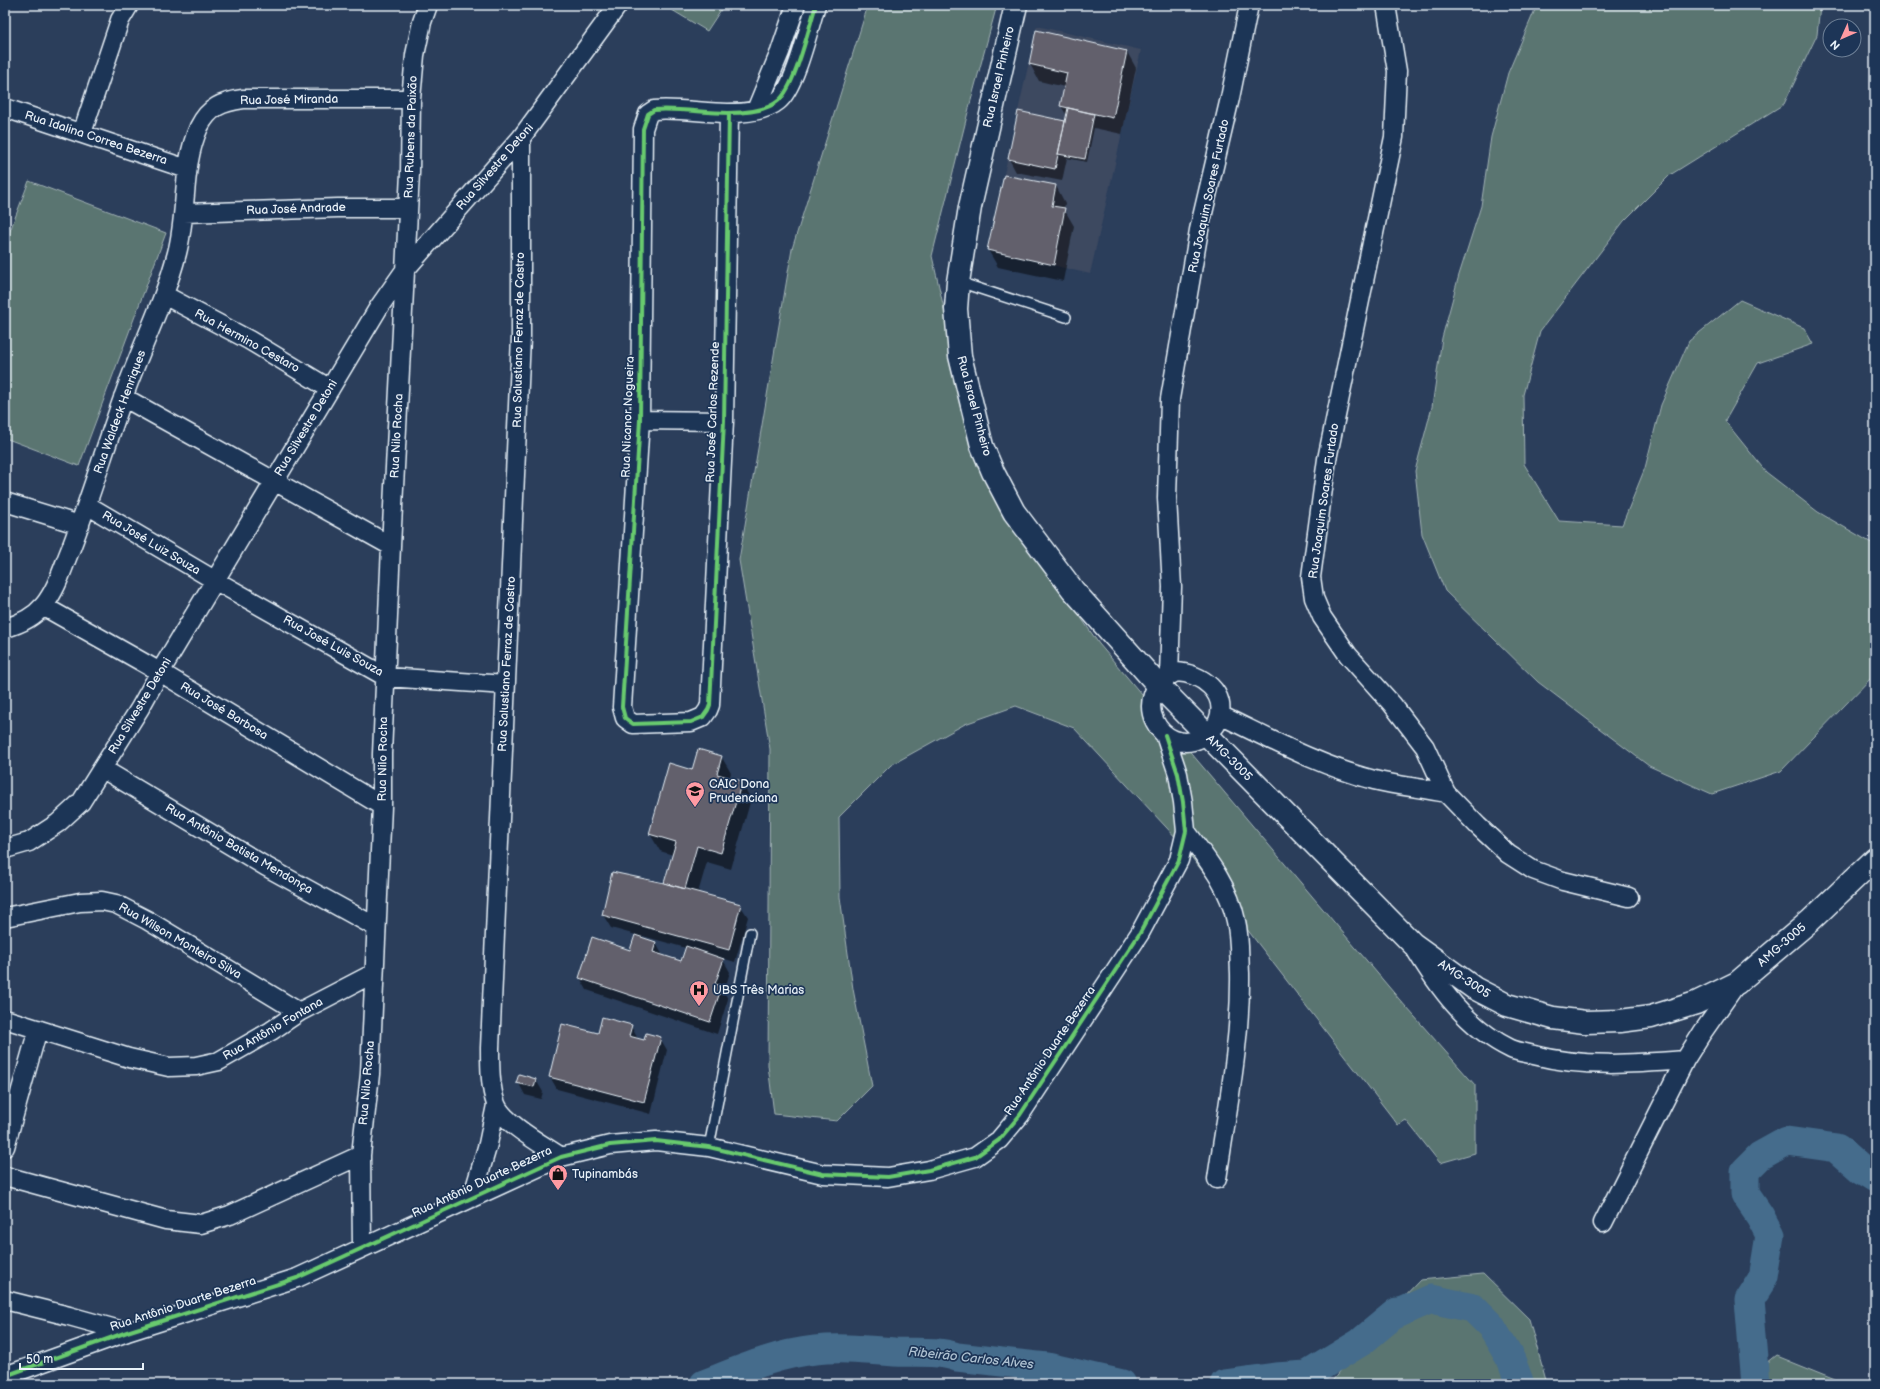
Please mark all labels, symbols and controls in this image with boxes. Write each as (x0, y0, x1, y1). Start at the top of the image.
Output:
north arrow (1822, 18, 1862, 58)
street label: Rua Israel Pinheiro (980, 25, 1018, 129)
text: N (1828, 37, 1843, 52)
street label: Rua Rubens da Paixão (401, 75, 421, 199)
street label: Rua José Miranda (240, 92, 339, 108)
street label: Rua Idalina Correa Bezerra (23, 108, 169, 168)
street label: Rua Joaquim Soares Furtado (1185, 118, 1233, 274)
street label: Rua Silvestre Detoni (453, 120, 537, 213)
street label: Rua José Andrade (246, 200, 346, 218)
street label: Rua Salustiano Ferraz de Castro (510, 252, 528, 428)
street label: Rua Hermino Cestaro (192, 306, 302, 376)
street label: Rua José Carlos Rezende (703, 341, 723, 483)
street label: Rua Waldeck Henriques (91, 348, 149, 476)
street label: Rua Israel Pinheiro (953, 354, 995, 458)
street label: Rua Nicanor Nogueira (618, 356, 638, 478)
street label: Rua Silvestre Detoni (271, 377, 341, 479)
street label: Rua Nilo Rocha (387, 393, 407, 479)
street label: Rua Joaquim Soares Furtado (1306, 422, 1342, 580)
street label: Rua José Luiz Souza (99, 508, 203, 578)
street label: Rua Salustiano Ferraz de Castro (495, 576, 519, 752)
street label: Rua José Luis Souza (280, 612, 386, 680)
street label: Rua Silvestre Detoni (105, 655, 175, 757)
street label: Rua José Barbosa (177, 679, 271, 743)
street label: Rua Nilo Rocha (375, 716, 391, 802)
street label: AMG-3005 (1203, 732, 1255, 784)
place label: CAIC Dona Prudenciana (709, 777, 778, 806)
school or university icon: CAIC Dona Prudenciana (684, 780, 706, 808)
street label: Rua Antônio Batista Mendonça (163, 801, 316, 898)
street label: Rua Wilson Monteiro Silva (116, 900, 244, 983)
street label: AMG-3005 (1755, 920, 1809, 970)
street label: AMG-3005 (1435, 957, 1493, 1002)
hospital icon: UBS Três Marias (688, 979, 710, 1007)
place label: UBS Três Marias (713, 983, 804, 998)
street label: Rua Antônio Duarte Bezerra (1001, 983, 1099, 1118)
street label: Rua Antônio Fontana (220, 994, 326, 1064)
street label: Rua Nilo Rocha (356, 1040, 378, 1126)
street label: Rua Antônio Duarte Bezerra (410, 1143, 555, 1221)
shop icon: Tupinambás (547, 1163, 569, 1191)
place label: Tupinambás (572, 1167, 638, 1182)
street label: Rua Antônio Duarte Bezerra (108, 1273, 258, 1335)
water label: Ribeirão Carlos Alves (908, 1343, 1035, 1373)
scale bar (20, 1345, 143, 1371)
text: 50 m (26, 1352, 53, 1367)

